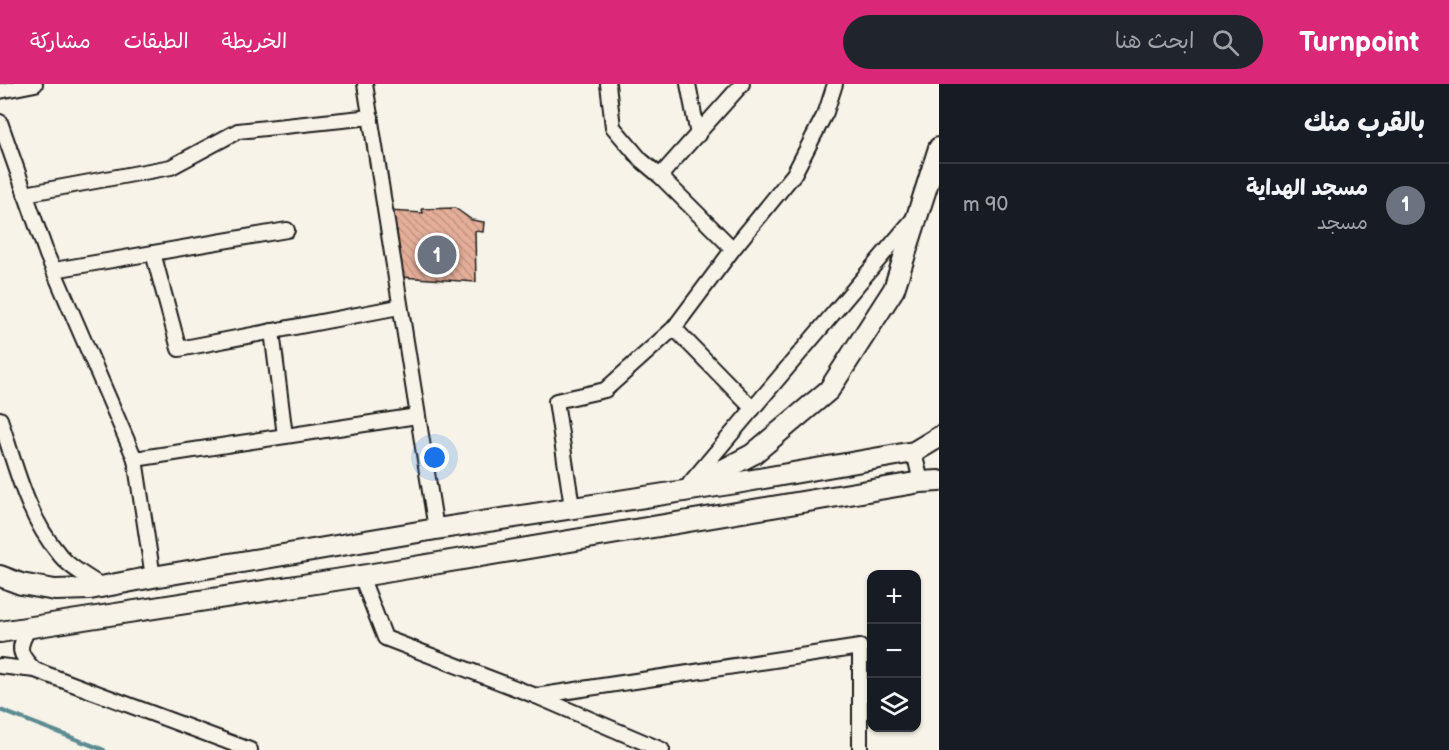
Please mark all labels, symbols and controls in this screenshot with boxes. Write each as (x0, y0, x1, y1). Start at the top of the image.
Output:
search box (843, 15, 1263, 69)
icon: search (1209, 26, 1242, 59)
text: Turnpoint (1299, 26, 1419, 59)
text: ابحث هنا (1115, 28, 1194, 55)
text: مشاركة (30, 29, 91, 54)
text: الطبقات (124, 29, 189, 54)
text: الخريطة (222, 29, 287, 54)
text: بالقرب منك (1304, 108, 1425, 139)
text: مسجد الهداية (1246, 175, 1368, 202)
text: 90 m (963, 193, 1008, 217)
text: 1 (1401, 193, 1410, 217)
text: مسجد (1317, 211, 1368, 235)
pin: 1 (418, 232, 456, 278)
your location (420, 443, 449, 472)
map controls (867, 570, 921, 732)
button: + (867, 570, 921, 624)
button: − (867, 624, 921, 678)
button: layers (867, 678, 921, 732)

